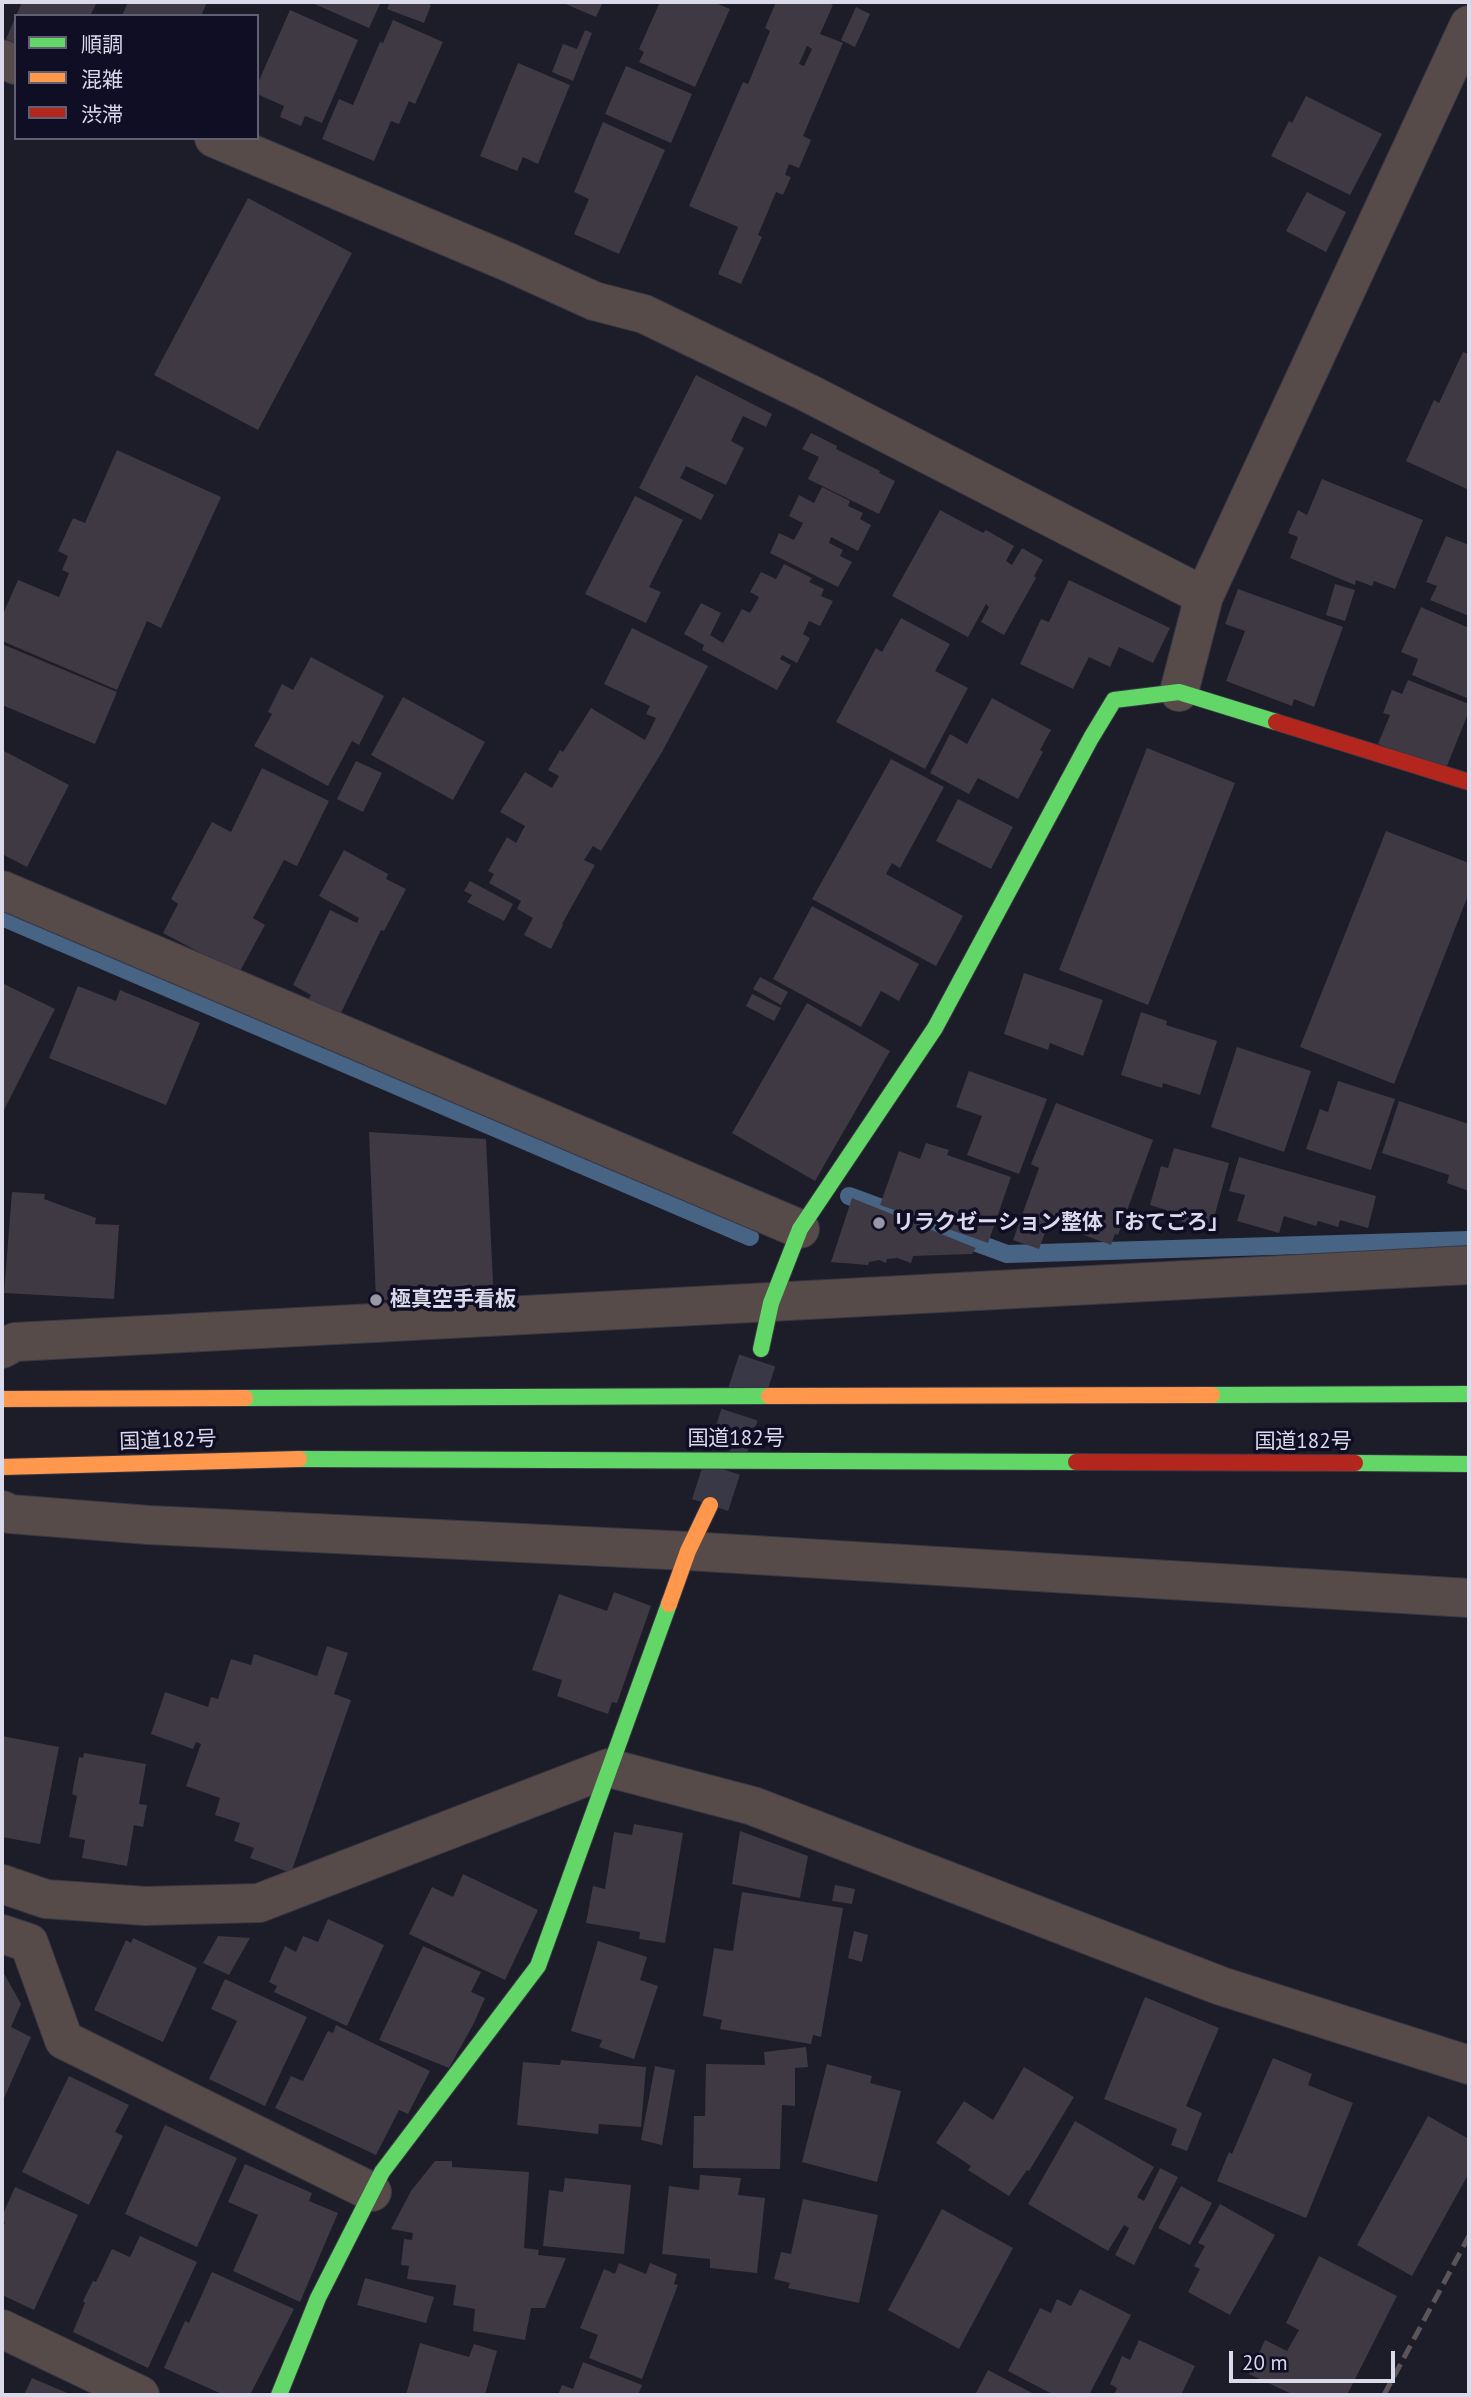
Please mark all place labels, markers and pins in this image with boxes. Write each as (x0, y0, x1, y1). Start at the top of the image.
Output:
place label: リラクゼーション整体「おてごろ」 (893, 1210, 1229, 1236)
marker: リラクゼーション整体「おてごろ」 (871, 1215, 887, 1231)
place label: 極真空手看板 (390, 1287, 516, 1313)
marker: 極真空手看板 (368, 1292, 384, 1308)

